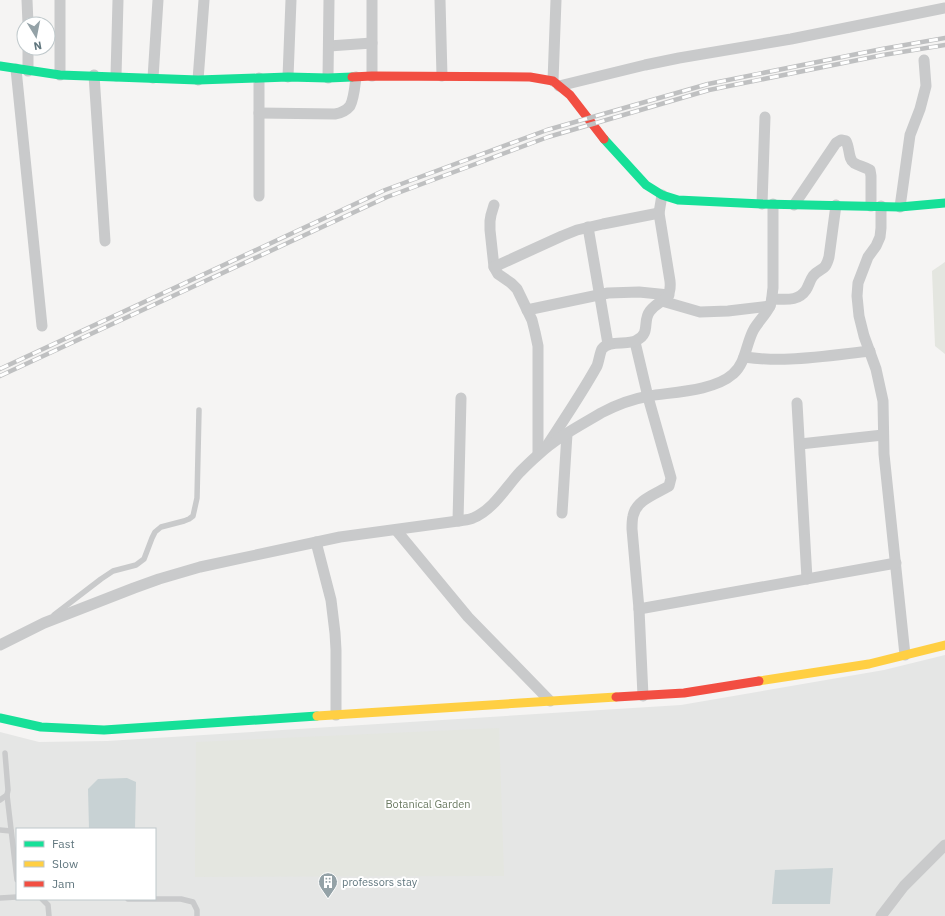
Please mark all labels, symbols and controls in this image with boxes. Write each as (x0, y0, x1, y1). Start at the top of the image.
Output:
north arrow (16, 16, 56, 56)
text: N (33, 38, 43, 53)
park label: Botanical Garden (385, 797, 471, 811)
legend (16, 828, 156, 900)
text: Fast (52, 836, 75, 851)
text: Slow (52, 856, 78, 871)
building icon: professors stay (317, 871, 339, 899)
place label: professors stay (342, 875, 418, 889)
text: Jam (52, 876, 75, 891)

